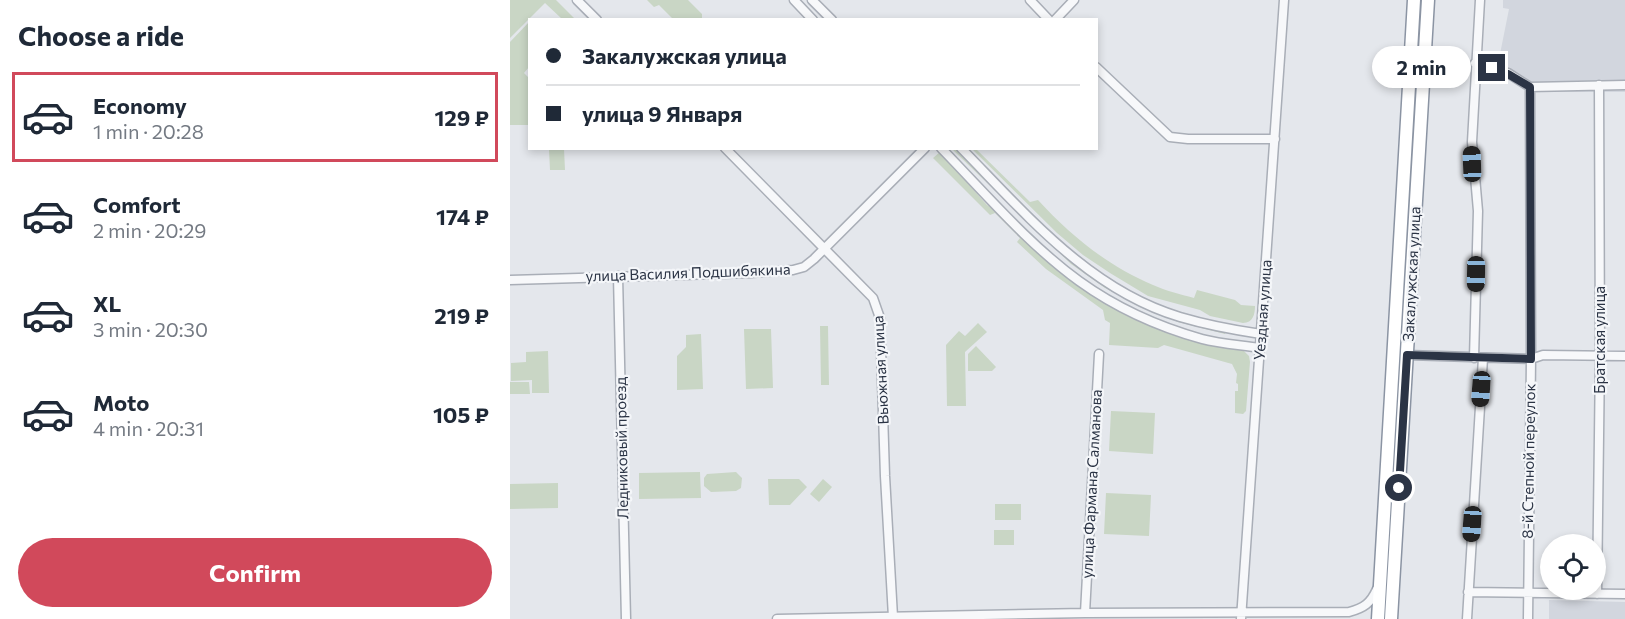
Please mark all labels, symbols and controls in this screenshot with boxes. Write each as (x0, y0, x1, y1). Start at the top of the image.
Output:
text: Choose a ride (18, 19, 184, 52)
text: Закалужская улица (582, 42, 787, 69)
callout: 2 min (1372, 47, 1471, 89)
route end (1478, 54, 1505, 81)
text: 2 min (1397, 55, 1446, 79)
icon: car (21, 90, 75, 144)
text: Economy (93, 92, 187, 119)
text: улица 9 Января (582, 100, 742, 127)
text: 129 ₽ (434, 104, 489, 131)
text: 1 min · 20:28 (93, 119, 204, 143)
car (1462, 146, 1482, 182)
icon: car (21, 189, 75, 243)
text: Comfort (93, 191, 181, 218)
text: 174 ₽ (436, 203, 489, 230)
street label: Закалужская улица (1398, 206, 1424, 342)
text: 2 min · 20:29 (93, 218, 206, 242)
car (1467, 256, 1485, 292)
street label: улица Василия Подшибякина (585, 259, 791, 285)
street label: Уездная улица (1250, 259, 1274, 361)
street label: Братская улица (1590, 286, 1608, 394)
icon: car (21, 288, 75, 342)
text: XL (93, 290, 121, 317)
text: 219 ₽ (434, 302, 489, 329)
street label: Вьюжная улица (868, 315, 892, 425)
text: 3 min · 20:30 (93, 317, 208, 341)
car (1471, 370, 1491, 408)
street label: Ледниковый проезд (611, 377, 631, 519)
street label: 8-й Степной переулок (1518, 383, 1538, 539)
icon: car (21, 387, 75, 441)
text: Moto (93, 389, 149, 416)
street label: улица Фармана Салманова (1077, 389, 1105, 579)
text: 105 ₽ (433, 401, 489, 428)
text: 4 min · 20:31 (93, 416, 204, 440)
route start (1385, 474, 1412, 501)
car (1462, 505, 1482, 543)
map controls (1540, 534, 1606, 600)
button: locate (1540, 534, 1606, 600)
button: Confirm (18, 538, 492, 607)

